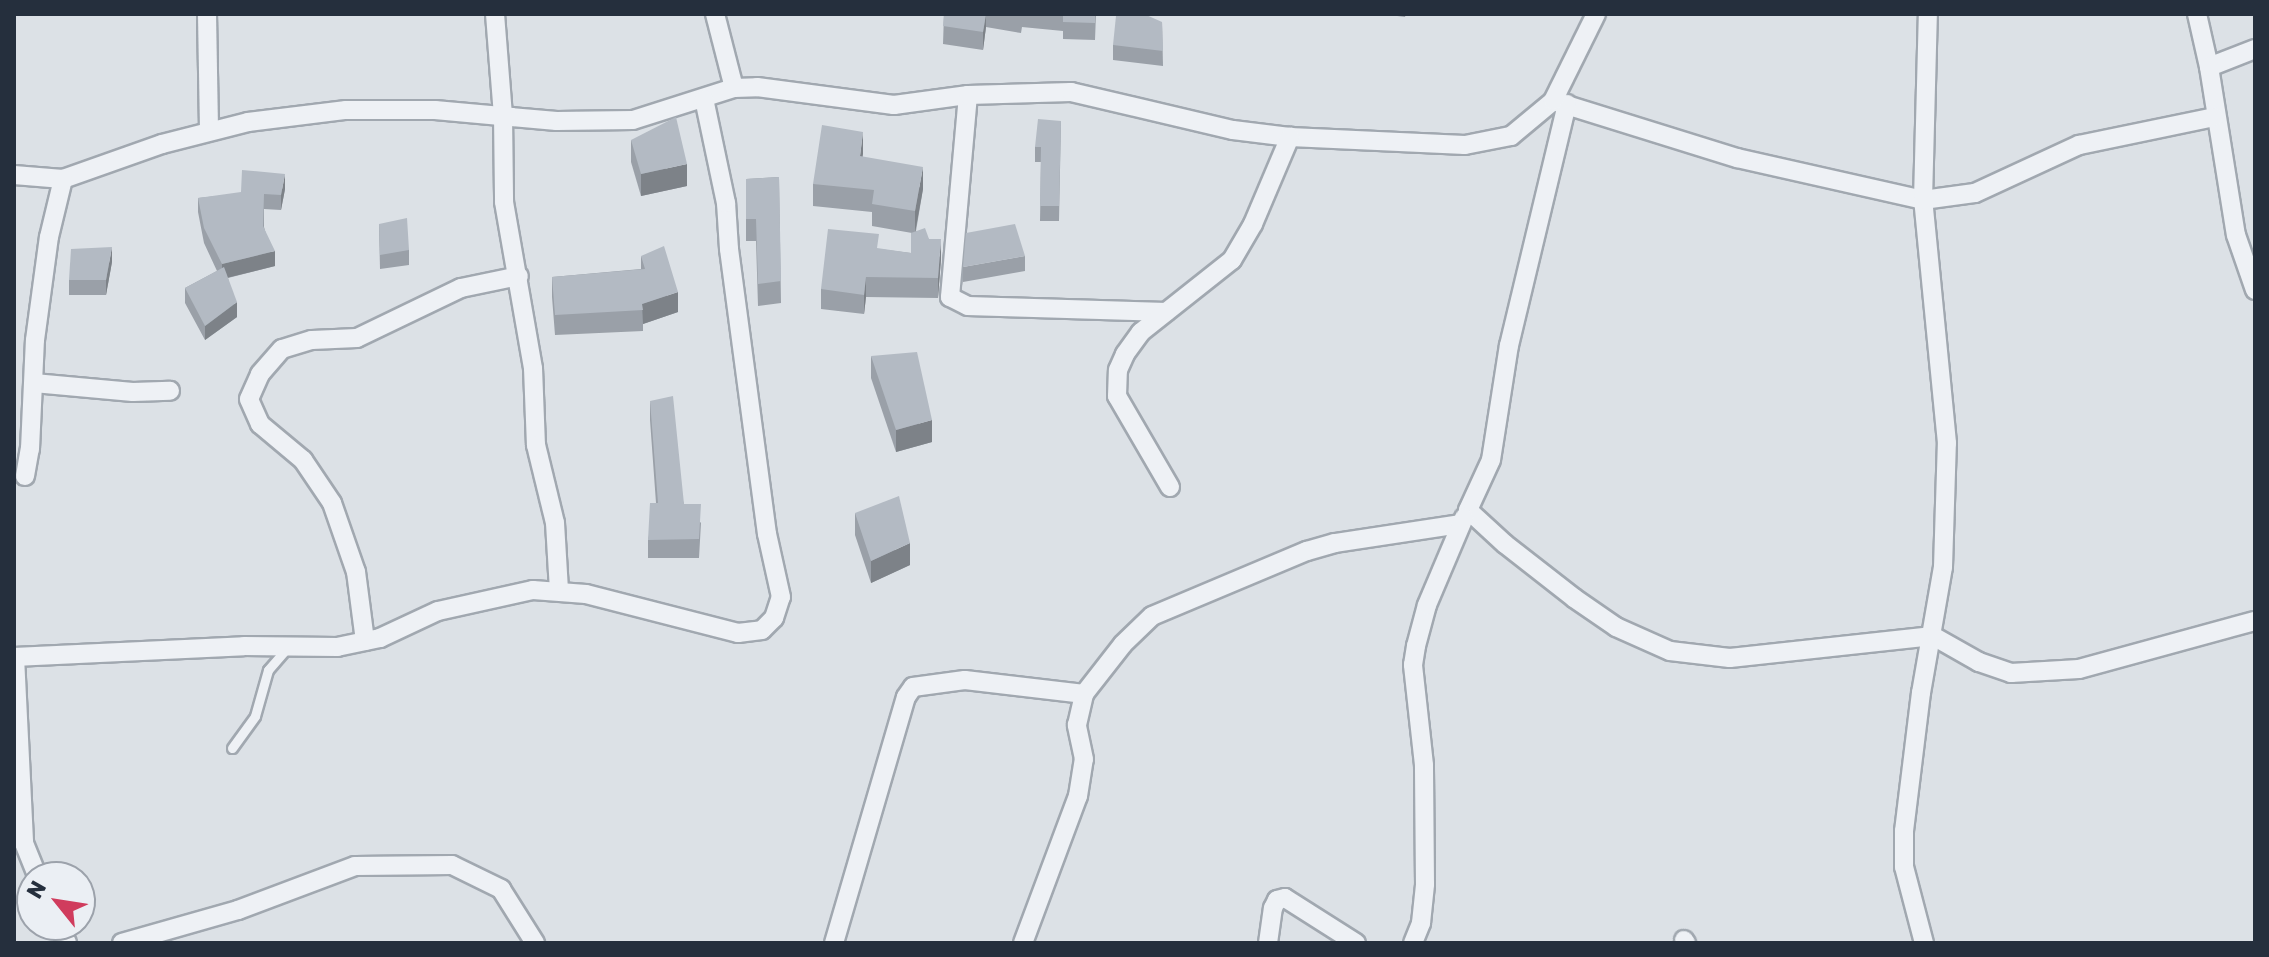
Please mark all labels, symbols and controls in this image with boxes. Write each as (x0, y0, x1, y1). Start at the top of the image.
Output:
north arrow (16, 861, 96, 941)
text: N (21, 876, 52, 903)

